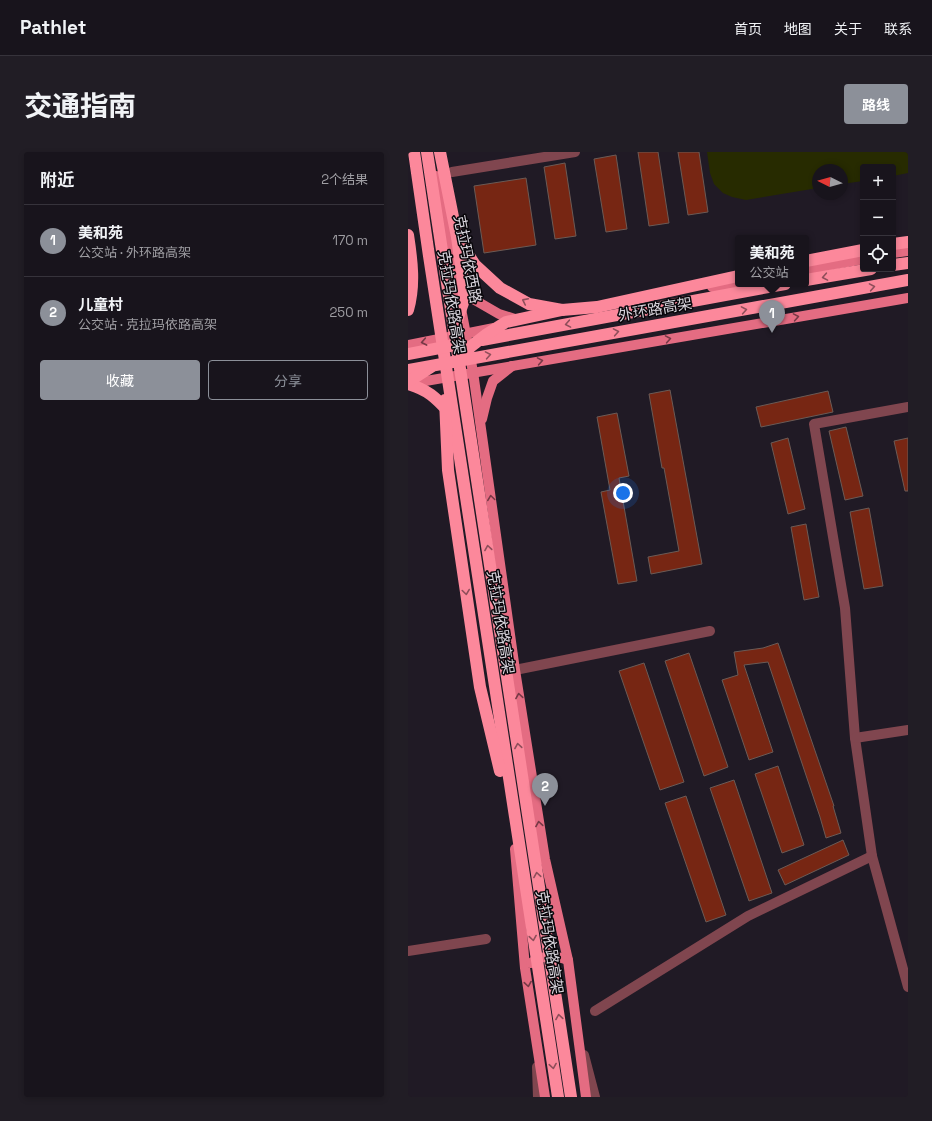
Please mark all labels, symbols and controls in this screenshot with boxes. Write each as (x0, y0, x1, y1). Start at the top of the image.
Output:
text: Pathlet (20, 15, 86, 40)
text: 首页 (734, 20, 762, 38)
text: 地图 (784, 20, 812, 38)
text: 关于 (834, 20, 862, 38)
text: 联系 (884, 20, 912, 38)
button: 路线 (844, 84, 908, 124)
text: 交通指南 (24, 88, 136, 124)
north arrow (812, 164, 848, 200)
map controls (860, 164, 896, 272)
button: + (860, 164, 896, 200)
text: 附近 (40, 169, 74, 191)
text: 2个结果 (321, 171, 368, 188)
button: − (860, 200, 896, 236)
street label: 克拉玛依西路 (450, 213, 486, 305)
text: 美和苑 (78, 223, 123, 242)
text: 1 (50, 232, 56, 249)
text: 170 m (332, 232, 368, 249)
popup (735, 235, 809, 287)
button: locate (860, 236, 896, 272)
text: 美和苑 (749, 243, 795, 262)
text: 公交站 · 外环路高架 (78, 244, 191, 261)
street label: 克拉玛依路高架 (434, 249, 470, 355)
text: 公交站 (749, 264, 789, 281)
one-way arrow (822, 272, 828, 281)
one-way arrow (869, 283, 875, 292)
street label: 外环路高架 (616, 293, 694, 325)
text: 儿童村 (78, 295, 123, 314)
one-way arrow (521, 298, 529, 306)
pin: 1 (759, 300, 785, 333)
text: 2 (49, 304, 57, 321)
text: 250 m (330, 304, 368, 321)
one-way arrow (741, 306, 747, 314)
one-way arrow (793, 313, 799, 322)
text: 公交站 · 克拉玛依路高架 (78, 316, 217, 333)
one-way arrow (565, 319, 571, 328)
one-way arrow (613, 329, 619, 337)
one-way arrow (665, 335, 671, 344)
one-way arrow (421, 337, 427, 345)
one-way arrow (485, 351, 491, 360)
one-way arrow (537, 357, 543, 366)
button: 收藏 (40, 360, 200, 400)
button: 分享 (208, 360, 368, 400)
your location (613, 483, 633, 503)
one-way arrow (487, 495, 496, 501)
one-way arrow (484, 545, 493, 551)
street label: 克拉玛依路高架 (483, 569, 519, 675)
one-way arrow (461, 589, 470, 595)
one-way arrow (516, 693, 524, 699)
one-way arrow (514, 743, 523, 749)
pin: 2 (532, 773, 558, 806)
one-way arrow (535, 821, 544, 827)
one-way arrow (533, 871, 542, 878)
street label: 克拉玛依路高架 (532, 889, 568, 995)
one-way arrow (528, 935, 537, 941)
one-way arrow (523, 981, 532, 987)
one-way arrow (555, 1014, 564, 1020)
one-way arrow (548, 1063, 557, 1070)

